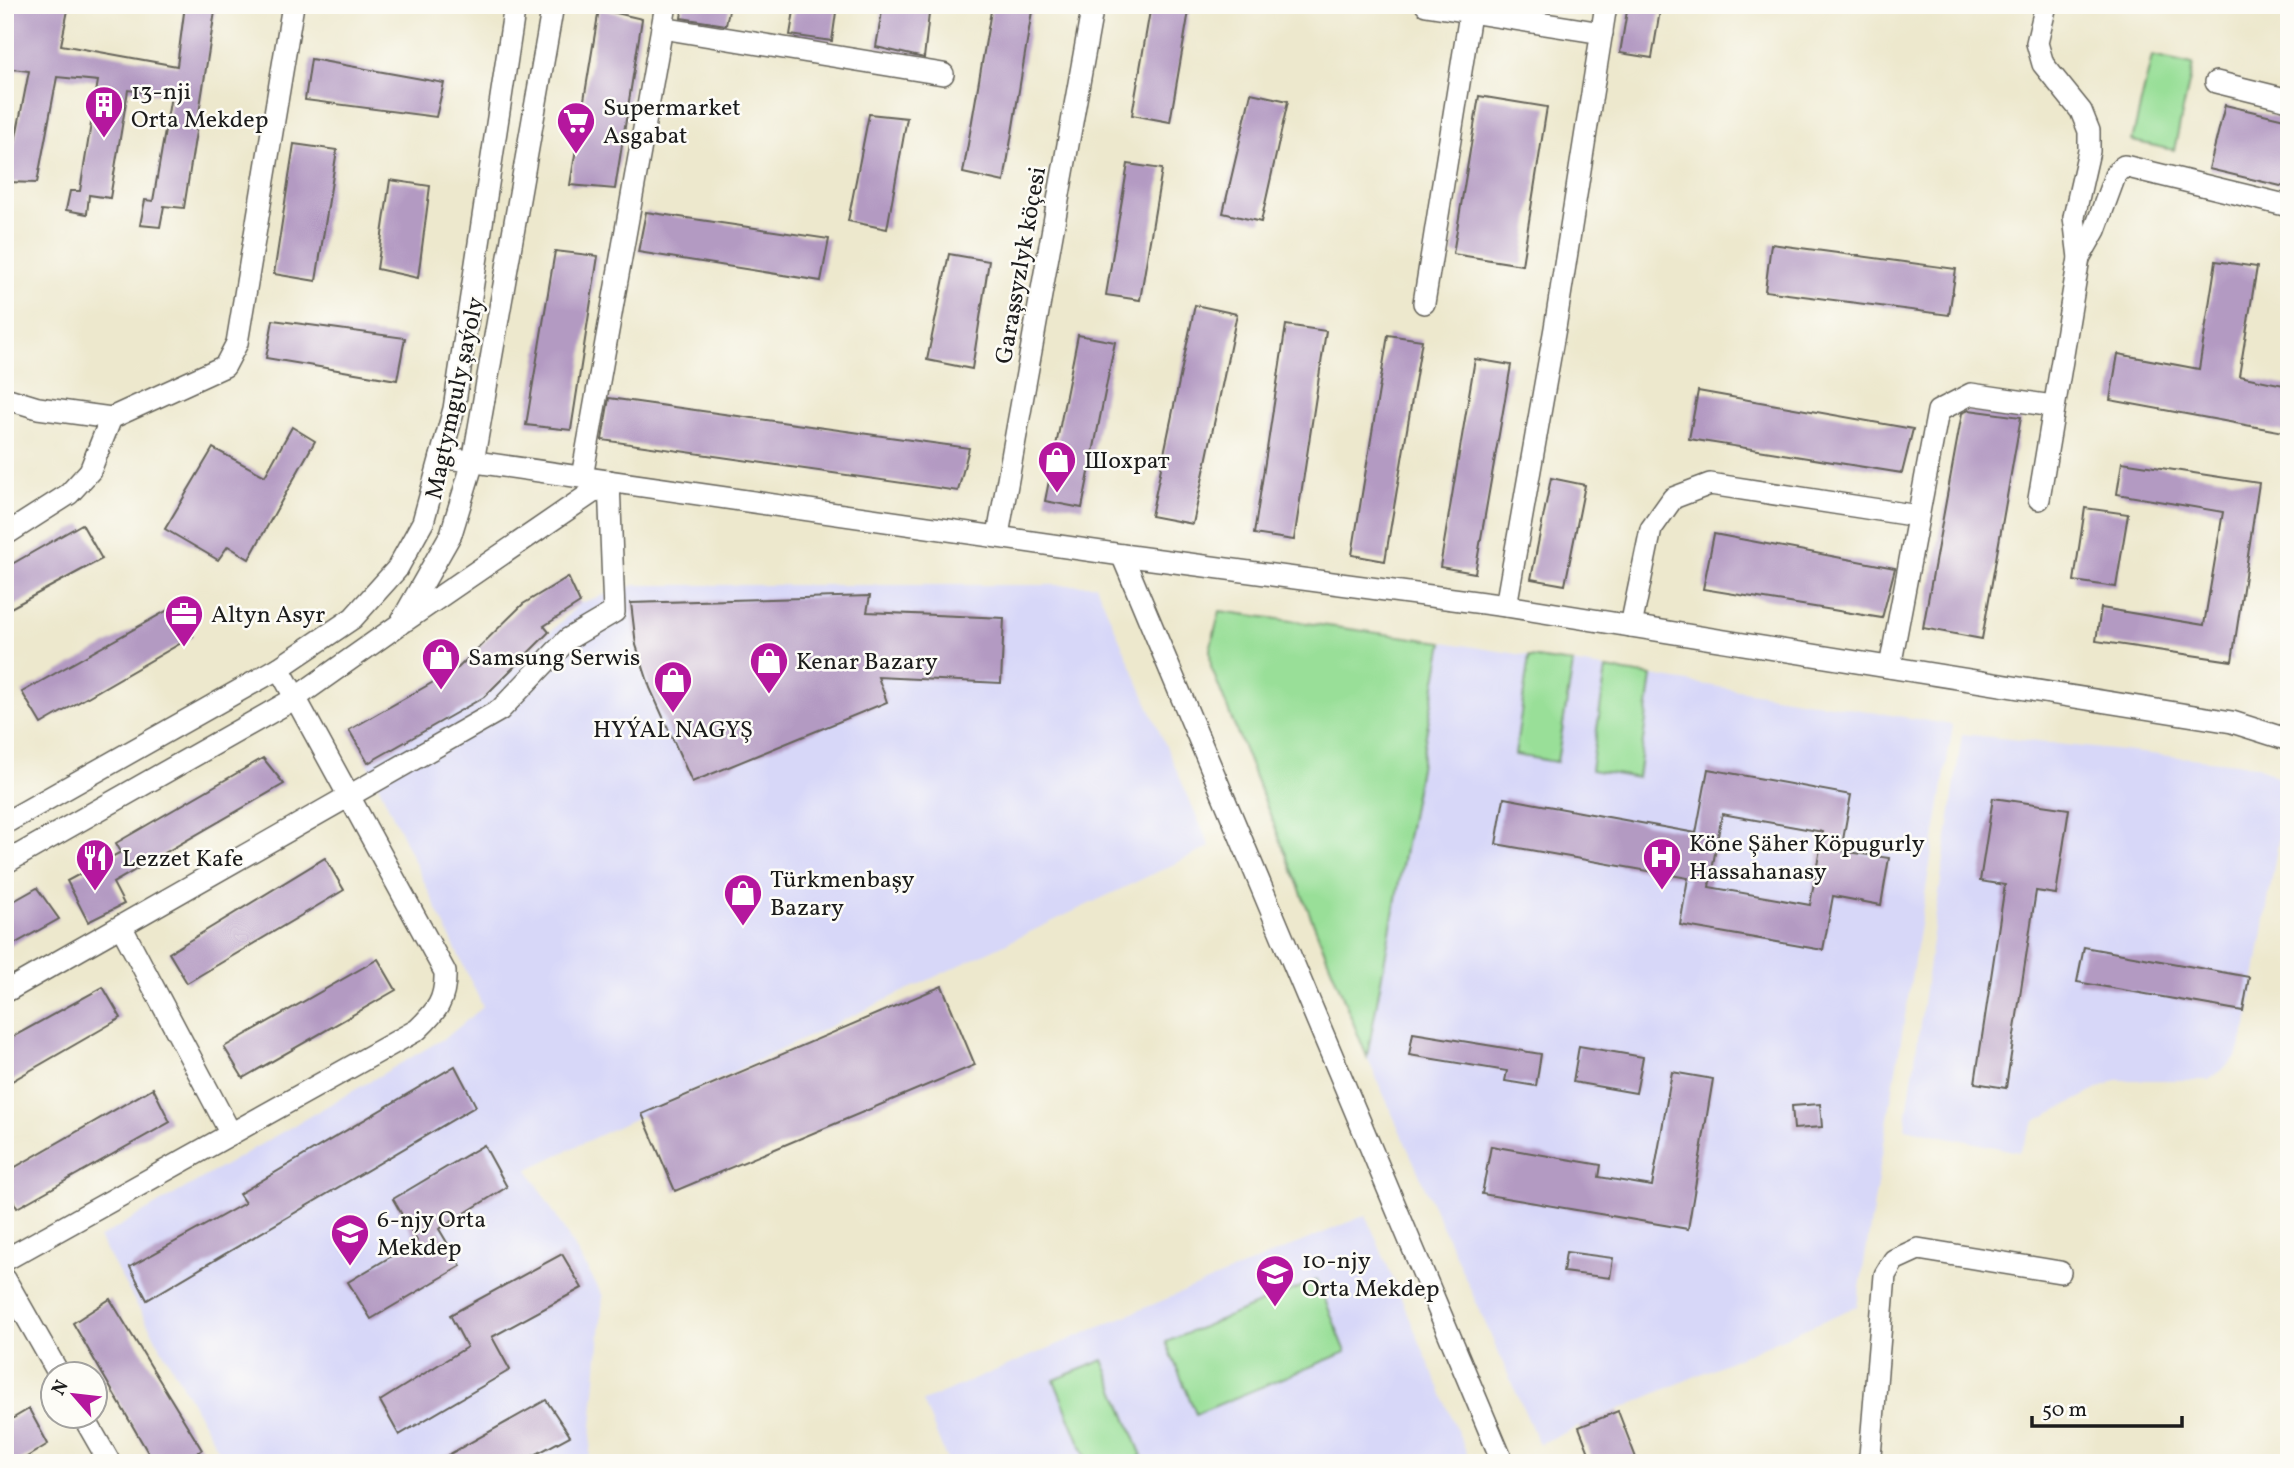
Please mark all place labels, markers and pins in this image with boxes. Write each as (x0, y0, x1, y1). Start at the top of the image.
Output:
place label: 13-nji Orta Mekdep (131, 76, 268, 138)
building icon: 13-nji Orta Mekdep (83, 84, 125, 139)
place label: Supermarket Asgabat (603, 92, 741, 154)
supermarket icon: Supermarket Asgabat (555, 100, 597, 155)
shop icon: Шохрат (1036, 439, 1078, 494)
place label: Шохрат (1084, 445, 1170, 479)
office icon: Altyn Asyr (163, 593, 205, 648)
place label: Altyn Asyr (211, 599, 325, 633)
shop icon: Samsung Serwis (420, 636, 462, 691)
shop icon: Kenar Bazary (748, 640, 790, 695)
place label: Samsung Serwis (468, 642, 640, 676)
place label: Kenar Bazary (796, 646, 938, 680)
shop icon: HYÝAL NAGYŞ (652, 659, 694, 714)
place label: HYÝAL NAGYŞ (593, 714, 753, 748)
place label: Köne Şäher Köpugurly Hassahanasy (1689, 828, 1925, 890)
hospital icon: Köne Şäher Köpugurly Hassahanasy (1641, 836, 1683, 891)
restaurant icon: Lezzet Kafe (74, 837, 116, 892)
place label: Lezzet Kafe (122, 843, 243, 877)
place label: Türkmenbaşy Bazary (770, 864, 915, 926)
shop icon: Türkmenbaşy Bazary (722, 872, 764, 927)
place label: 6-njy Orta Mekdep (377, 1204, 486, 1266)
school or university icon: 6-njy Orta Mekdep (329, 1212, 371, 1267)
place label: 10-njy Orta Mekdep (1302, 1245, 1439, 1307)
school or university icon: 10-njy Orta Mekdep (1254, 1253, 1296, 1308)

